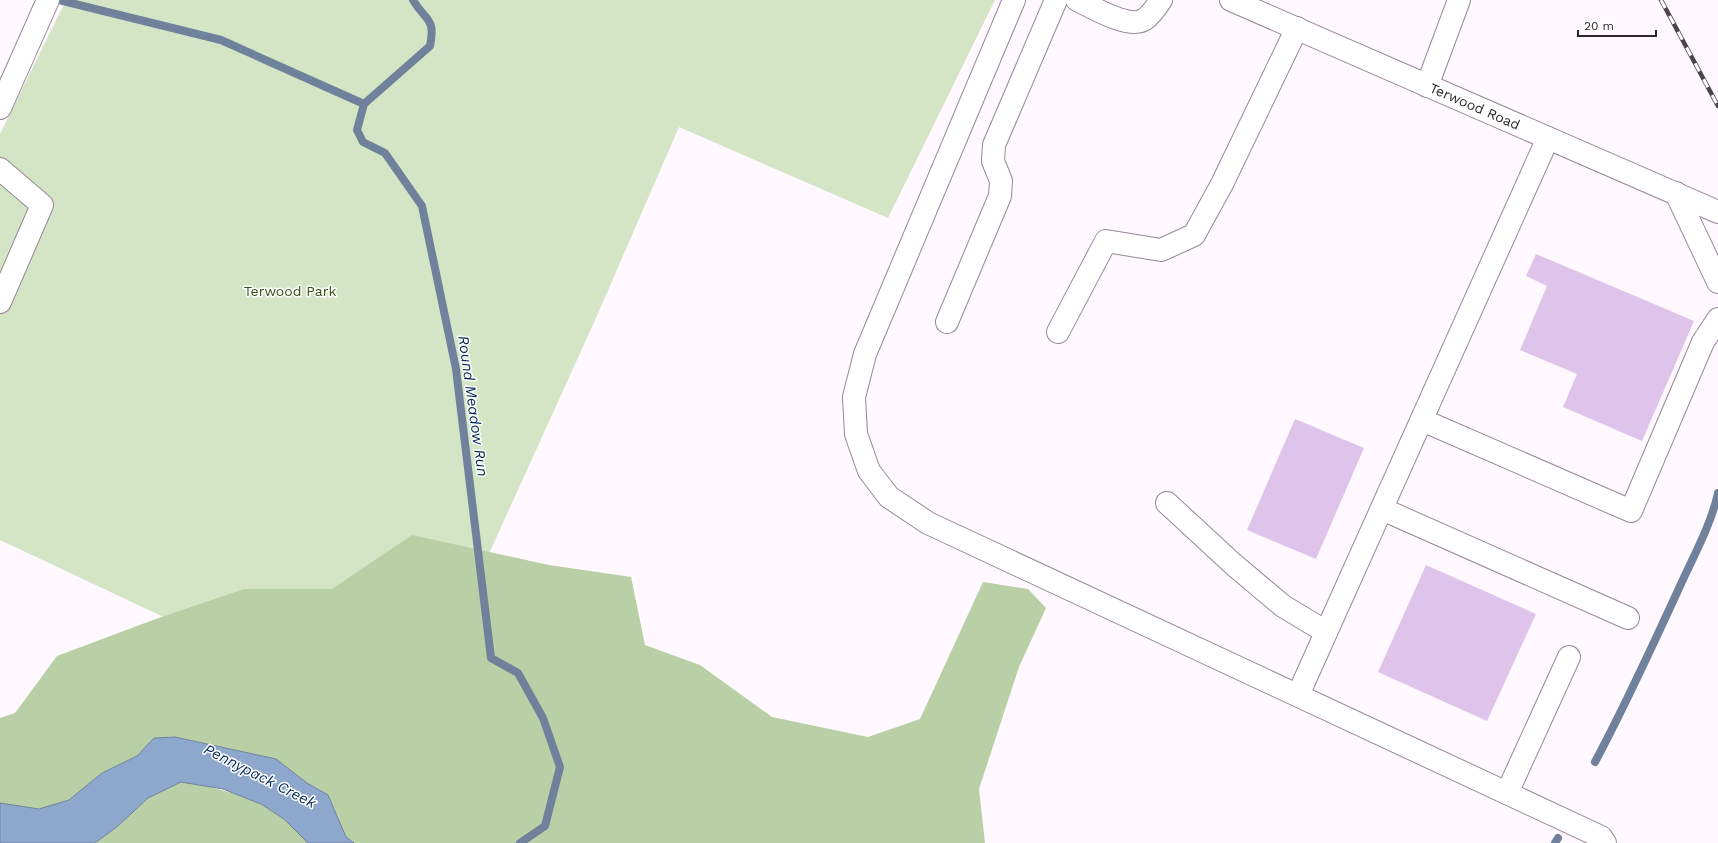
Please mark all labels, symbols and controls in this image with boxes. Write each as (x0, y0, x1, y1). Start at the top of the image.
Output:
scale bar (1578, 12, 1656, 38)
text: 20 m (1584, 19, 1614, 33)
street label: Terwood Road (1427, 80, 1522, 133)
park label: Terwood Park (244, 283, 336, 299)
water label: Round Meadow Run (454, 334, 492, 478)
water label: Pennypack Creek (201, 740, 320, 812)

